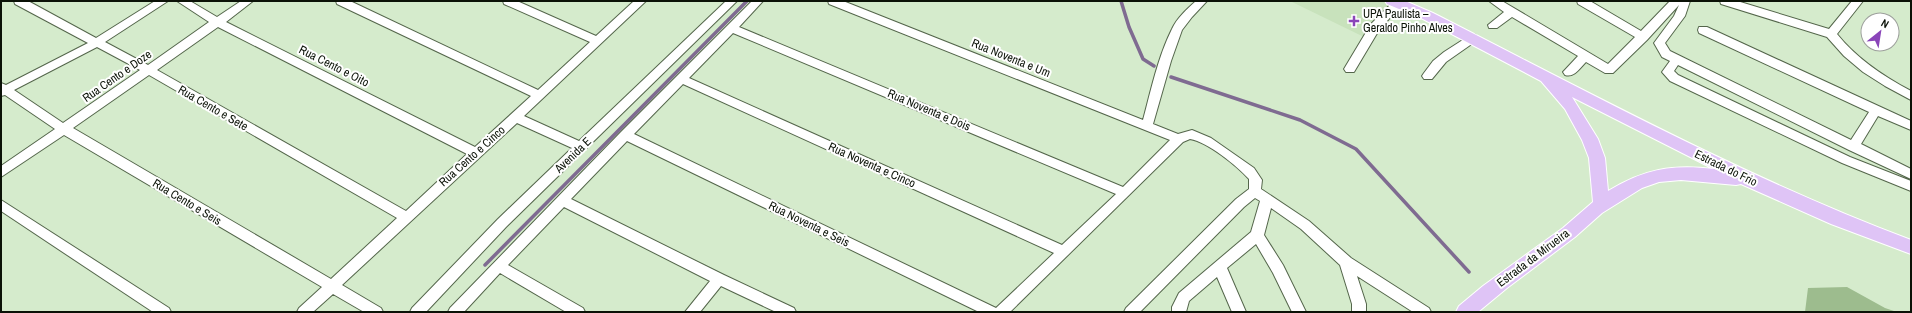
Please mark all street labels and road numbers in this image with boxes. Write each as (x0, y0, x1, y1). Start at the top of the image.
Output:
street label: Rua Noventa e Um (969, 35, 1053, 81)
street label: Rua Cento e Oito (296, 41, 372, 91)
street label: Rua Cento e Doze (79, 46, 155, 106)
street label: Rua Cento e Sete (175, 82, 251, 134)
street label: Rua Noventa e Dois (885, 85, 973, 135)
street label: Rua Cento e Cinco (436, 122, 508, 190)
street label: Avenida E (550, 134, 595, 177)
street label: Rua Noventa e Cinco (826, 139, 918, 191)
street label: Estrada do Frio (1692, 146, 1760, 190)
street label: Rua Cento e Seis (150, 175, 224, 229)
street label: Rua Noventa e Seis (766, 198, 852, 251)
street label: Estrada da Mirueira (1493, 225, 1573, 291)

